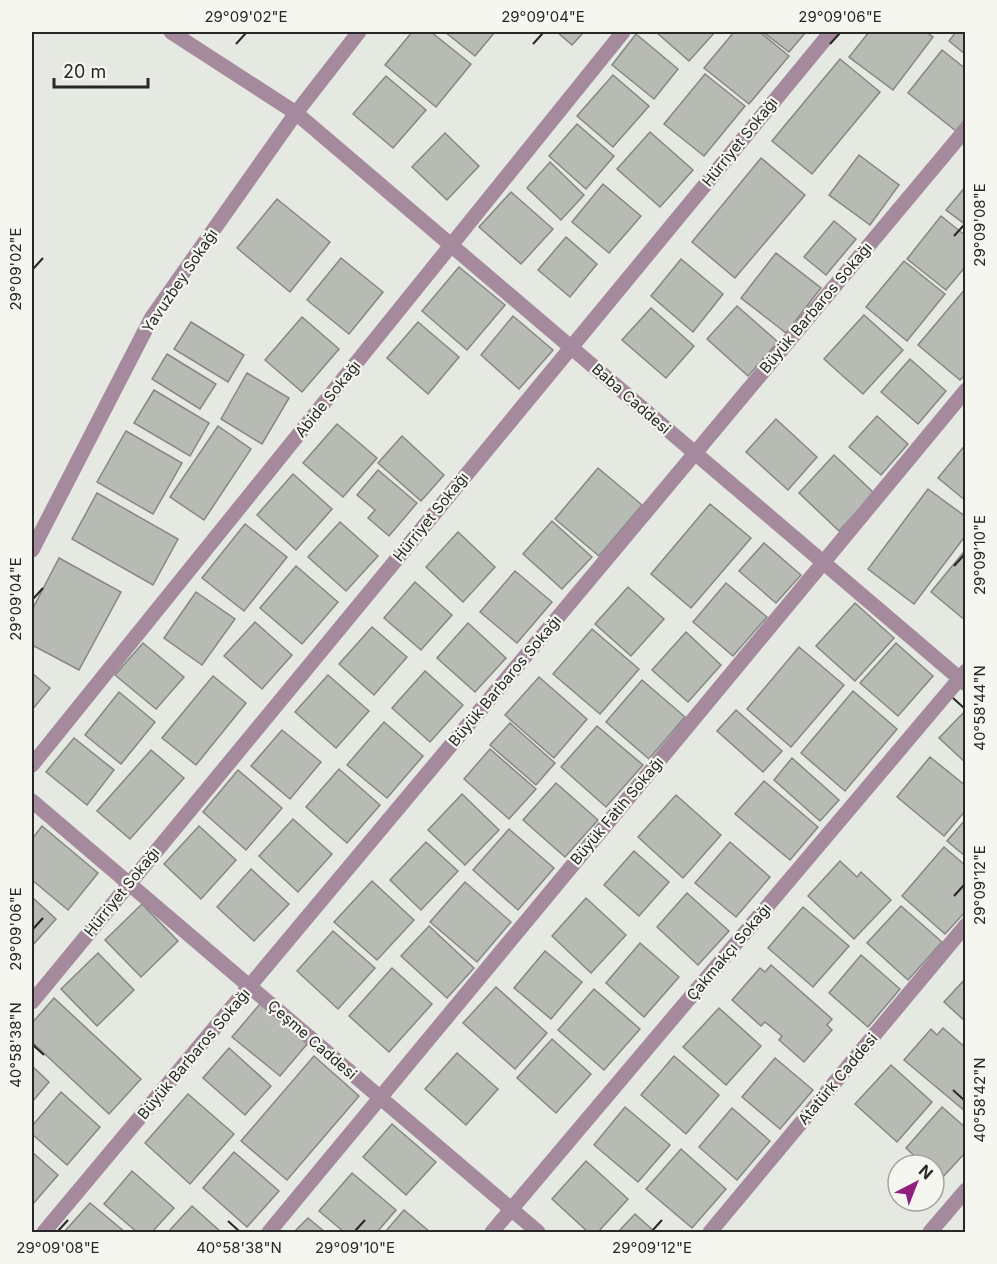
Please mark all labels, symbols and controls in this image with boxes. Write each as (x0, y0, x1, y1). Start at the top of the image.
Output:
text: 29°09'02"E (204, 7, 288, 26)
text: 29°09'04"E (501, 7, 585, 26)
text: 29°09'06"E (798, 7, 882, 26)
scale bar (54, 51, 148, 89)
text: 20 m (63, 61, 106, 82)
street label: Hürriyet Sokağı (698, 93, 781, 190)
text: 29°09'08"E (970, 183, 989, 267)
street label: Yavuzbey Sokağı (138, 225, 221, 336)
text: 29°09'02"E (6, 227, 25, 311)
street label: Büyük Barbaros Sokağı (755, 238, 876, 377)
street label: Abide Sokağı (291, 356, 364, 441)
street label: Baba Caddesi (588, 359, 675, 438)
street label: Hürriyet Sokağı (389, 468, 472, 565)
text: 29°09'10"E (970, 515, 989, 595)
text: 29°09'04"E (6, 557, 25, 641)
street label: Büyük Barbaros Sokağı (444, 611, 565, 750)
text: 40°58'44"N (970, 665, 989, 751)
street label: Büyük Fatih Sokağı (566, 753, 667, 869)
street label: Hürriyet Sokağı (80, 843, 163, 940)
text: 29°09'12"E (970, 845, 989, 925)
text: 29°09'06"E (6, 887, 25, 971)
street label: Çakmakçı Sokağı (682, 899, 775, 1004)
street label: Büyük Barbaros Sokağı (133, 984, 254, 1123)
street label: Çeşme Caddesi (264, 996, 361, 1083)
text: 40°58'38"N (6, 1002, 25, 1088)
street label: Atatürk Caddesi (794, 1029, 881, 1128)
text: 40°58'42"N (970, 1057, 989, 1143)
north arrow (886, 1153, 946, 1213)
text: N (915, 1160, 937, 1183)
text: 29°09'08"E (16, 1238, 100, 1257)
text: 40°58'38"N (196, 1238, 282, 1257)
text: 29°09'10"E (315, 1238, 395, 1257)
text: 29°09'12"E (612, 1238, 692, 1257)

